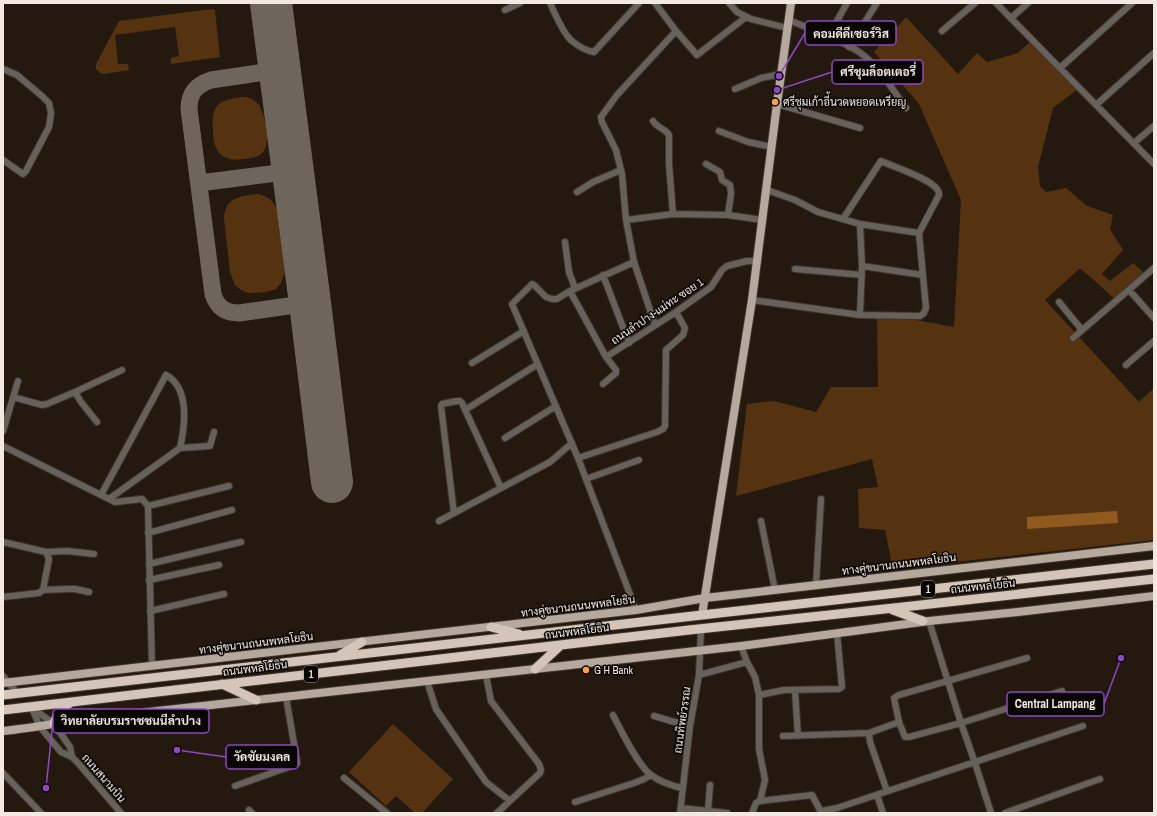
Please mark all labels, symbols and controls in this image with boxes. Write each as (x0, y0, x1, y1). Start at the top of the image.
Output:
callout: คอมดีดีเซอร์วิส (805, 21, 896, 45)
text: คอมดีดีเซอร์วิส (813, 26, 889, 42)
callout: ศรีชุมล็อตเตอรี่ (832, 60, 923, 84)
text: ศรีชุมล็อตเตอรี่ (840, 61, 916, 80)
place label: ศรีชุมเก้าอี้นวดหยอดเหรียญ (783, 91, 906, 111)
marker: ศรีชุมเก้าอี้นวดหยอดเหรียญ (770, 97, 780, 107)
street label: ถนนลำปาง-แม่ทะ ซอย 1 (608, 275, 706, 347)
street label: ทางคู่ขนานถนนพหลโยธิน (841, 549, 957, 579)
street label: ถนนพหลโยธิน (950, 575, 1016, 596)
road number: 1 (921, 581, 935, 597)
street label: ทางคู่ขนานถนนพหลโยธิน (520, 591, 636, 621)
street label: ถนนพหลโยธิน (544, 619, 610, 642)
street label: ทางคู่ขนานถนนพหลโยธิน (198, 628, 314, 658)
street label: ถนนพหลโยธิน (222, 656, 288, 679)
place label: G H Bank (594, 663, 634, 677)
marker: G H Bank (581, 665, 591, 675)
road number: 1 (304, 666, 318, 682)
street label: ถนนทิพย์วรรณ (669, 686, 694, 754)
callout: Central Lampang (1007, 692, 1104, 716)
text: Central Lampang (1015, 696, 1095, 712)
callout: วิทยาลัยบรมราชชนนีลำปาง (53, 709, 209, 733)
text: วิทยาลัยบรมราชชนนีลำปาง (60, 713, 201, 729)
callout: วัดชัยมงคล (226, 745, 298, 769)
text: วัดชัยมงคล (234, 749, 290, 765)
street label: ถนนสนามบิน (79, 751, 129, 805)

